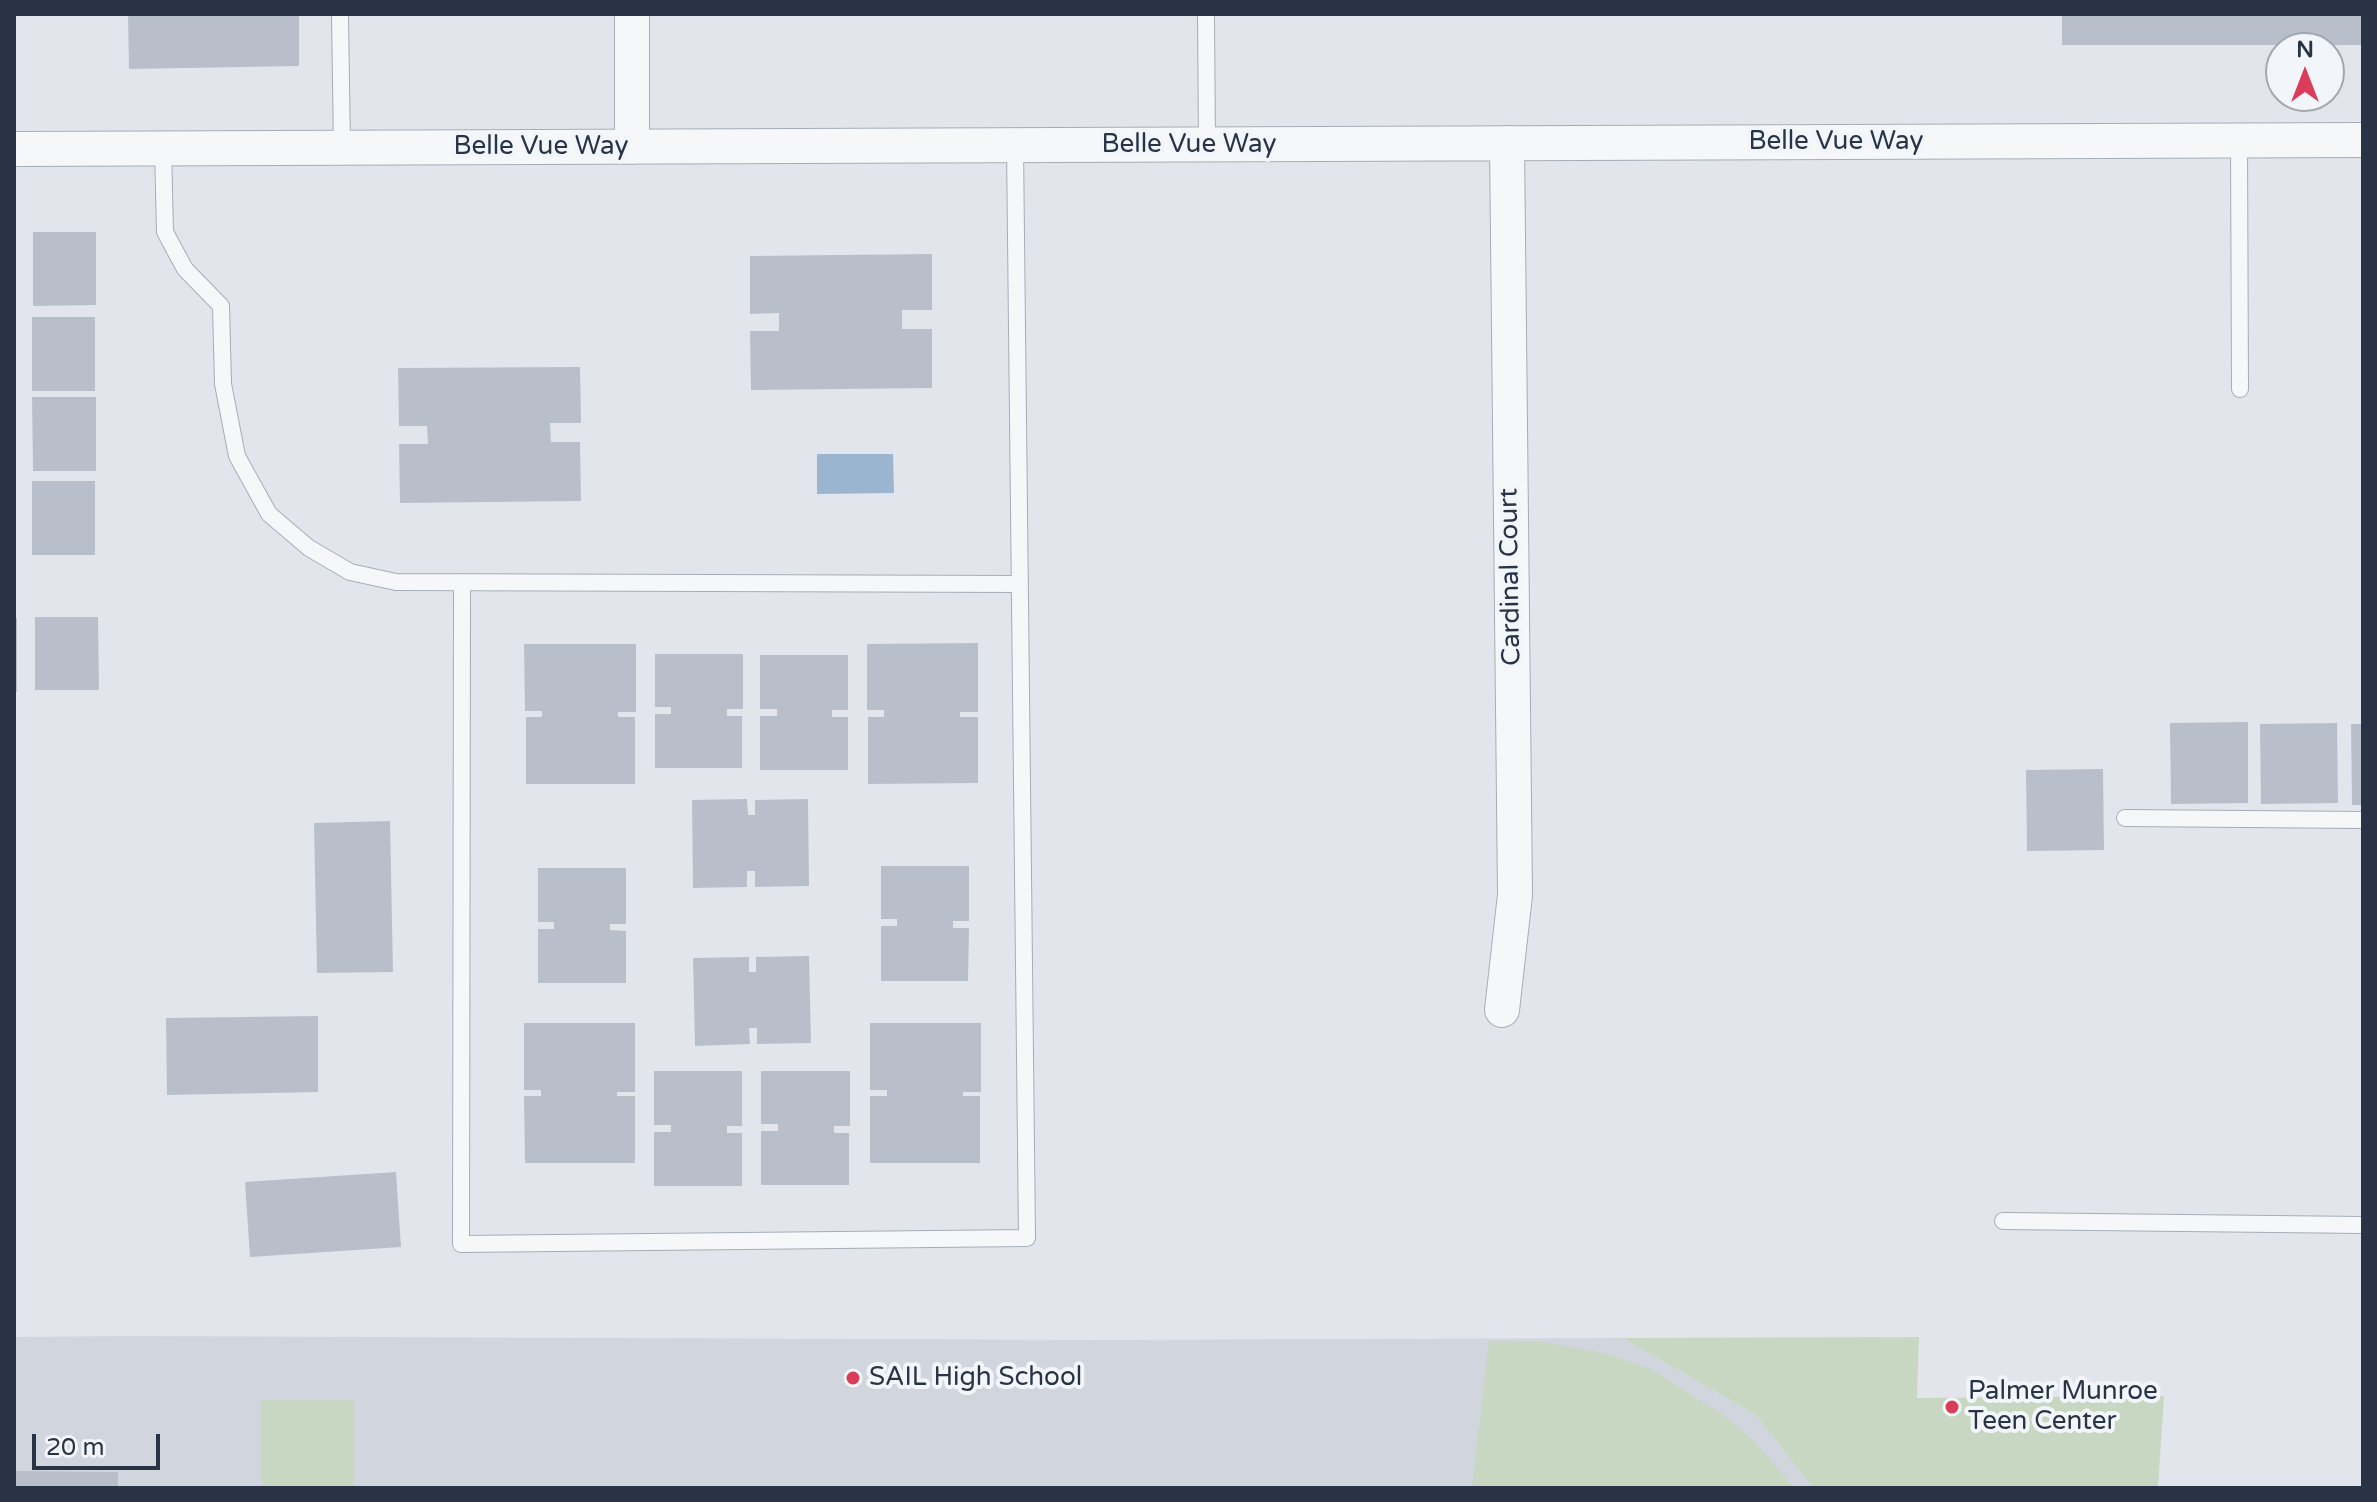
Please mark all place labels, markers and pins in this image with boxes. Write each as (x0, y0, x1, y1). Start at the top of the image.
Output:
place label: SAIL High School (869, 1362, 1082, 1394)
marker: SAIL High School (844, 1369, 862, 1387)
place label: Palmer Munroe Teen Center (1968, 1376, 2158, 1438)
marker: Palmer Munroe Teen Center (1943, 1398, 1961, 1416)

